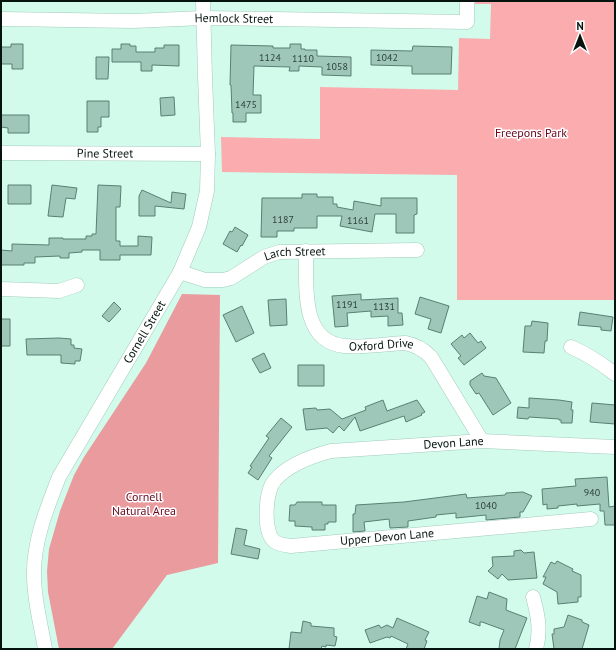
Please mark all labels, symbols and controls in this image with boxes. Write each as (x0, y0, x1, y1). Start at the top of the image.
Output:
street label: Hemlock Street (194, 10, 273, 26)
north arrow (560, 16, 600, 56)
text: N (576, 19, 584, 33)
house number: 1124 (259, 51, 281, 64)
house number: 1042 (376, 51, 398, 64)
house number: 1110 (292, 52, 314, 65)
house number: 1058 (326, 60, 348, 73)
house number: 1475 (235, 98, 257, 111)
park label: Freepons Park (495, 125, 567, 140)
street label: Pine Street (77, 145, 133, 161)
house number: 1187 (272, 213, 294, 226)
house number: 1161 (347, 214, 369, 227)
street label: Larch Street (262, 243, 326, 264)
street label: Cornell Street (120, 298, 169, 366)
house number: 1191 (336, 298, 358, 311)
house number: 1131 (373, 300, 395, 313)
street label: Oxford Drive (349, 335, 416, 354)
street label: Devon Lane (423, 433, 484, 452)
house number: 940 (584, 486, 601, 499)
park label: Cornell Natural Area (112, 489, 176, 518)
house number: 1040 (475, 499, 497, 512)
street label: Upper Devon Lane (339, 525, 435, 548)

